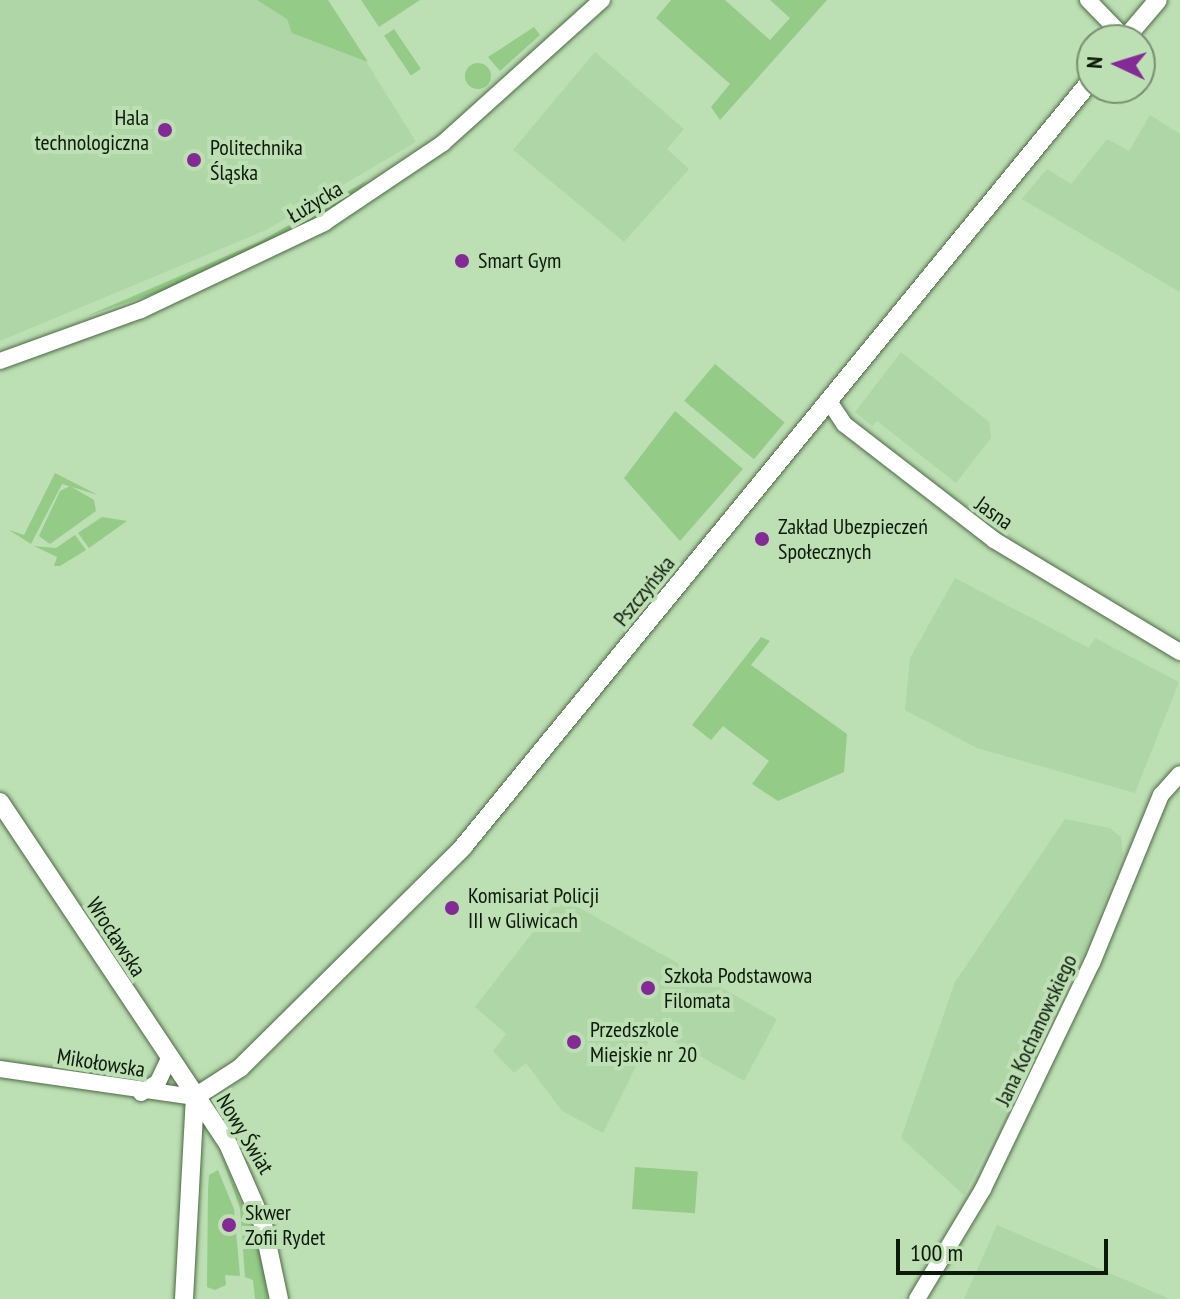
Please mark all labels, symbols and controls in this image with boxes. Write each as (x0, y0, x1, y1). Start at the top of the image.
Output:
north arrow (1076, 24, 1156, 104)
text: N (1080, 56, 1108, 69)
place label: Hala technologiczna (35, 104, 149, 156)
marker: Hala technologiczna (156, 121, 174, 139)
place label: Politechnika Śląska (210, 134, 303, 186)
marker: Politechnika Śląska (185, 151, 203, 169)
street label: Łużycka (283, 175, 347, 229)
place label: Smart Gym (478, 248, 561, 274)
marker: Smart Gym (453, 252, 471, 270)
street label: Jasna (970, 491, 1018, 535)
place label: Zakład Ubezpieczeń Społecznych (778, 513, 928, 564)
marker: Zakład Ubezpieczeń Społecznych (753, 530, 771, 548)
street label: Pszczyńska (608, 551, 680, 631)
place label: Komisariat Policji III w Gliwicach (468, 882, 599, 934)
street label: Wrocławska (81, 892, 151, 982)
marker: Komisariat Policji III w Gliwicach (443, 899, 461, 917)
street label: Jana Kochanowskiego (989, 950, 1083, 1110)
place label: Szkoła Podstawowa Filomata (664, 962, 812, 1014)
marker: Szkoła Podstawowa Filomata (639, 979, 657, 997)
place label: Przedszkole Miejskie nr 20 (590, 1016, 697, 1068)
marker: Przedszkole Miejskie nr 20 (565, 1033, 583, 1051)
street label: Mikołowska (55, 1043, 147, 1083)
street label: Nowy Świat (211, 1089, 279, 1179)
place label: Skwer Zofii Rydet (245, 1199, 325, 1250)
marker: Skwer Zofii Rydet (220, 1216, 238, 1234)
scale bar (900, 1223, 1112, 1273)
text: 100 m (910, 1237, 963, 1268)

